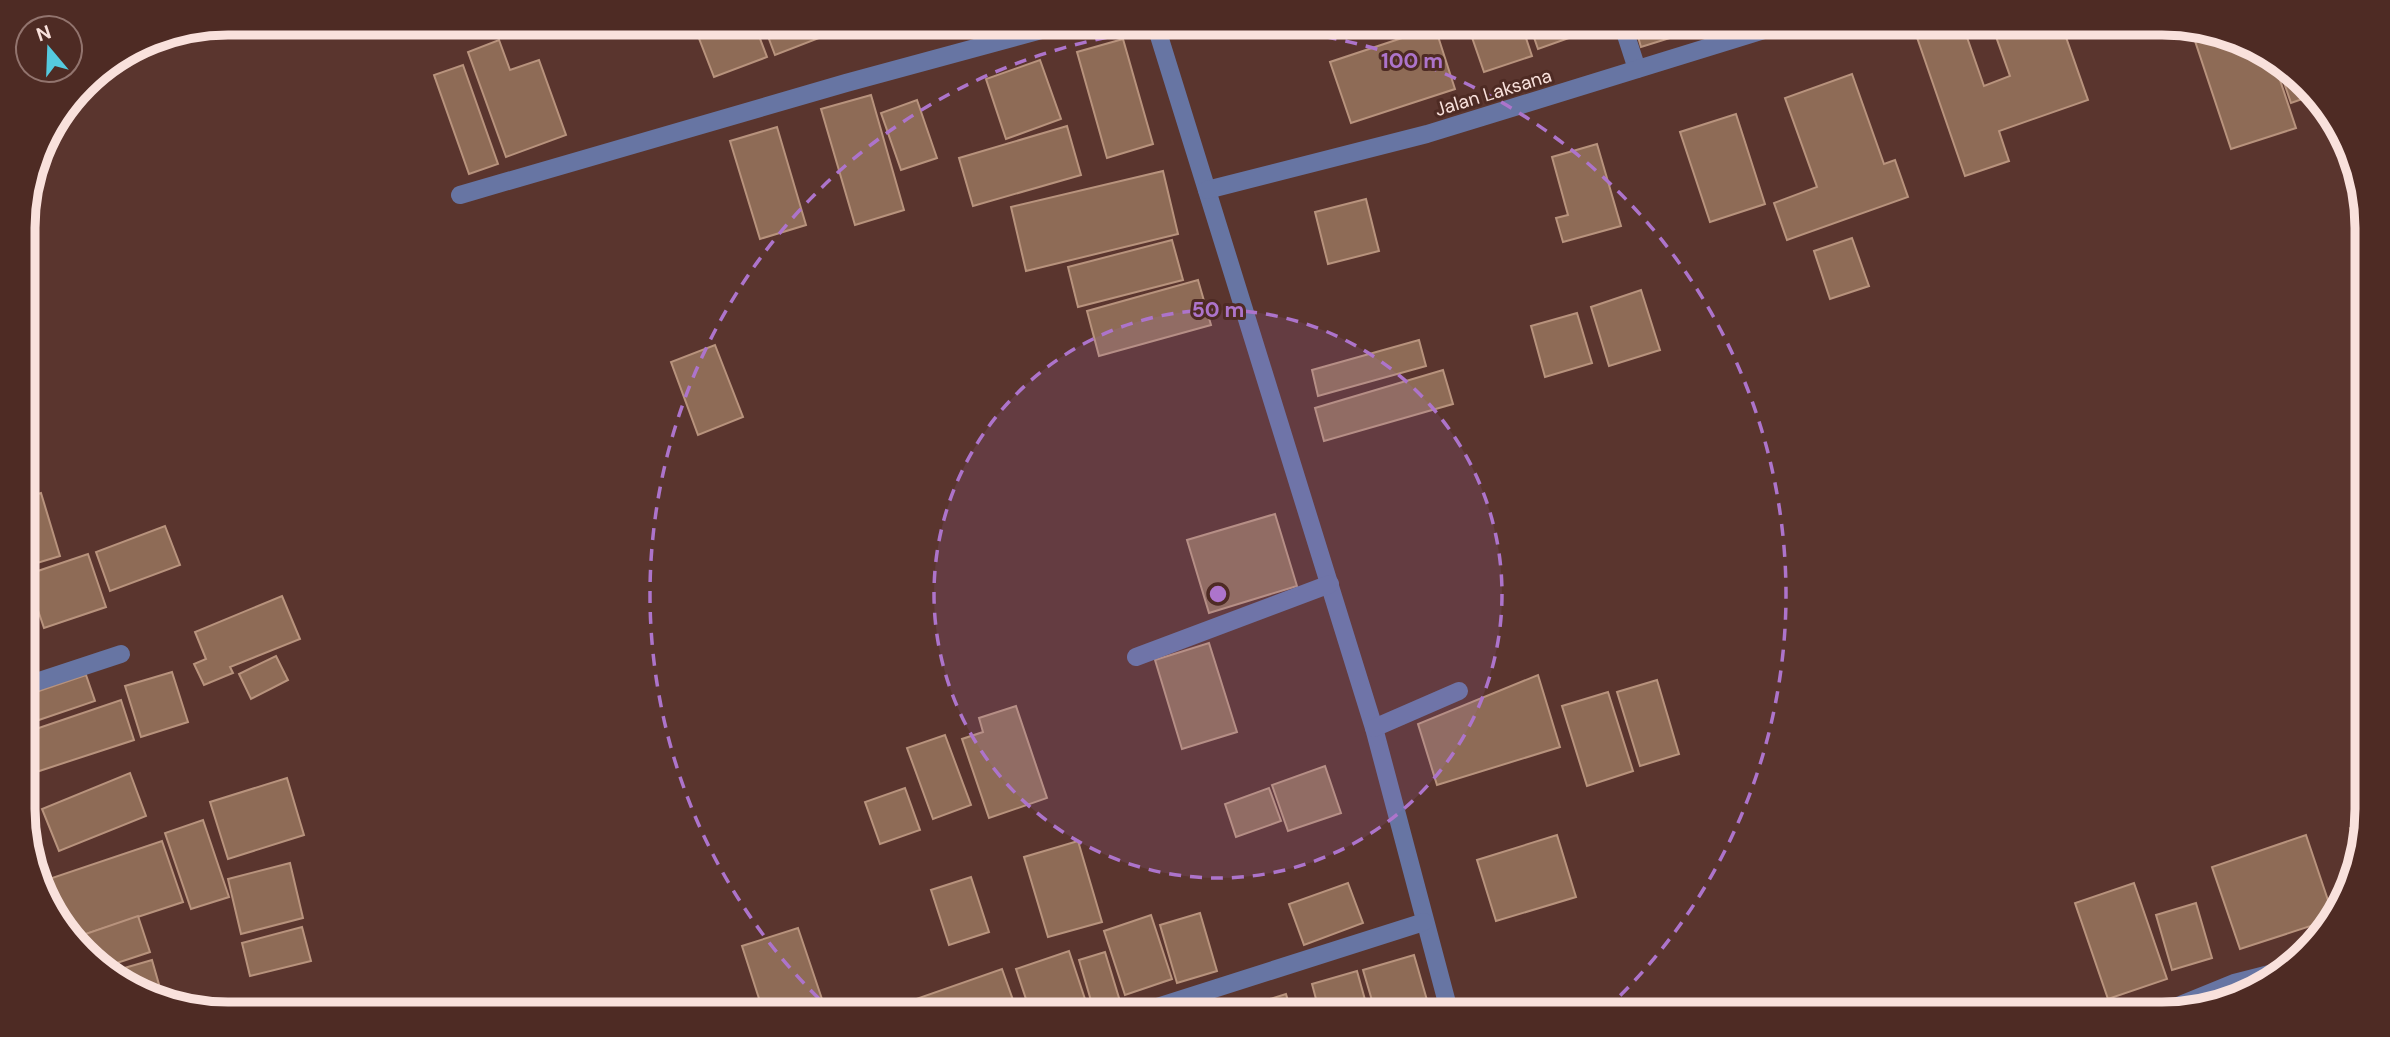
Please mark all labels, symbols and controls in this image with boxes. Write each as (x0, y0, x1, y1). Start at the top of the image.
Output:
north arrow (14, 14, 84, 84)
text: N (33, 19, 54, 47)
text: 100 m (1381, 47, 1443, 75)
street label: Jalan Laksana (1432, 63, 1555, 122)
text: 50 m (1192, 296, 1244, 324)
centre of rings (1206, 582, 1230, 606)

